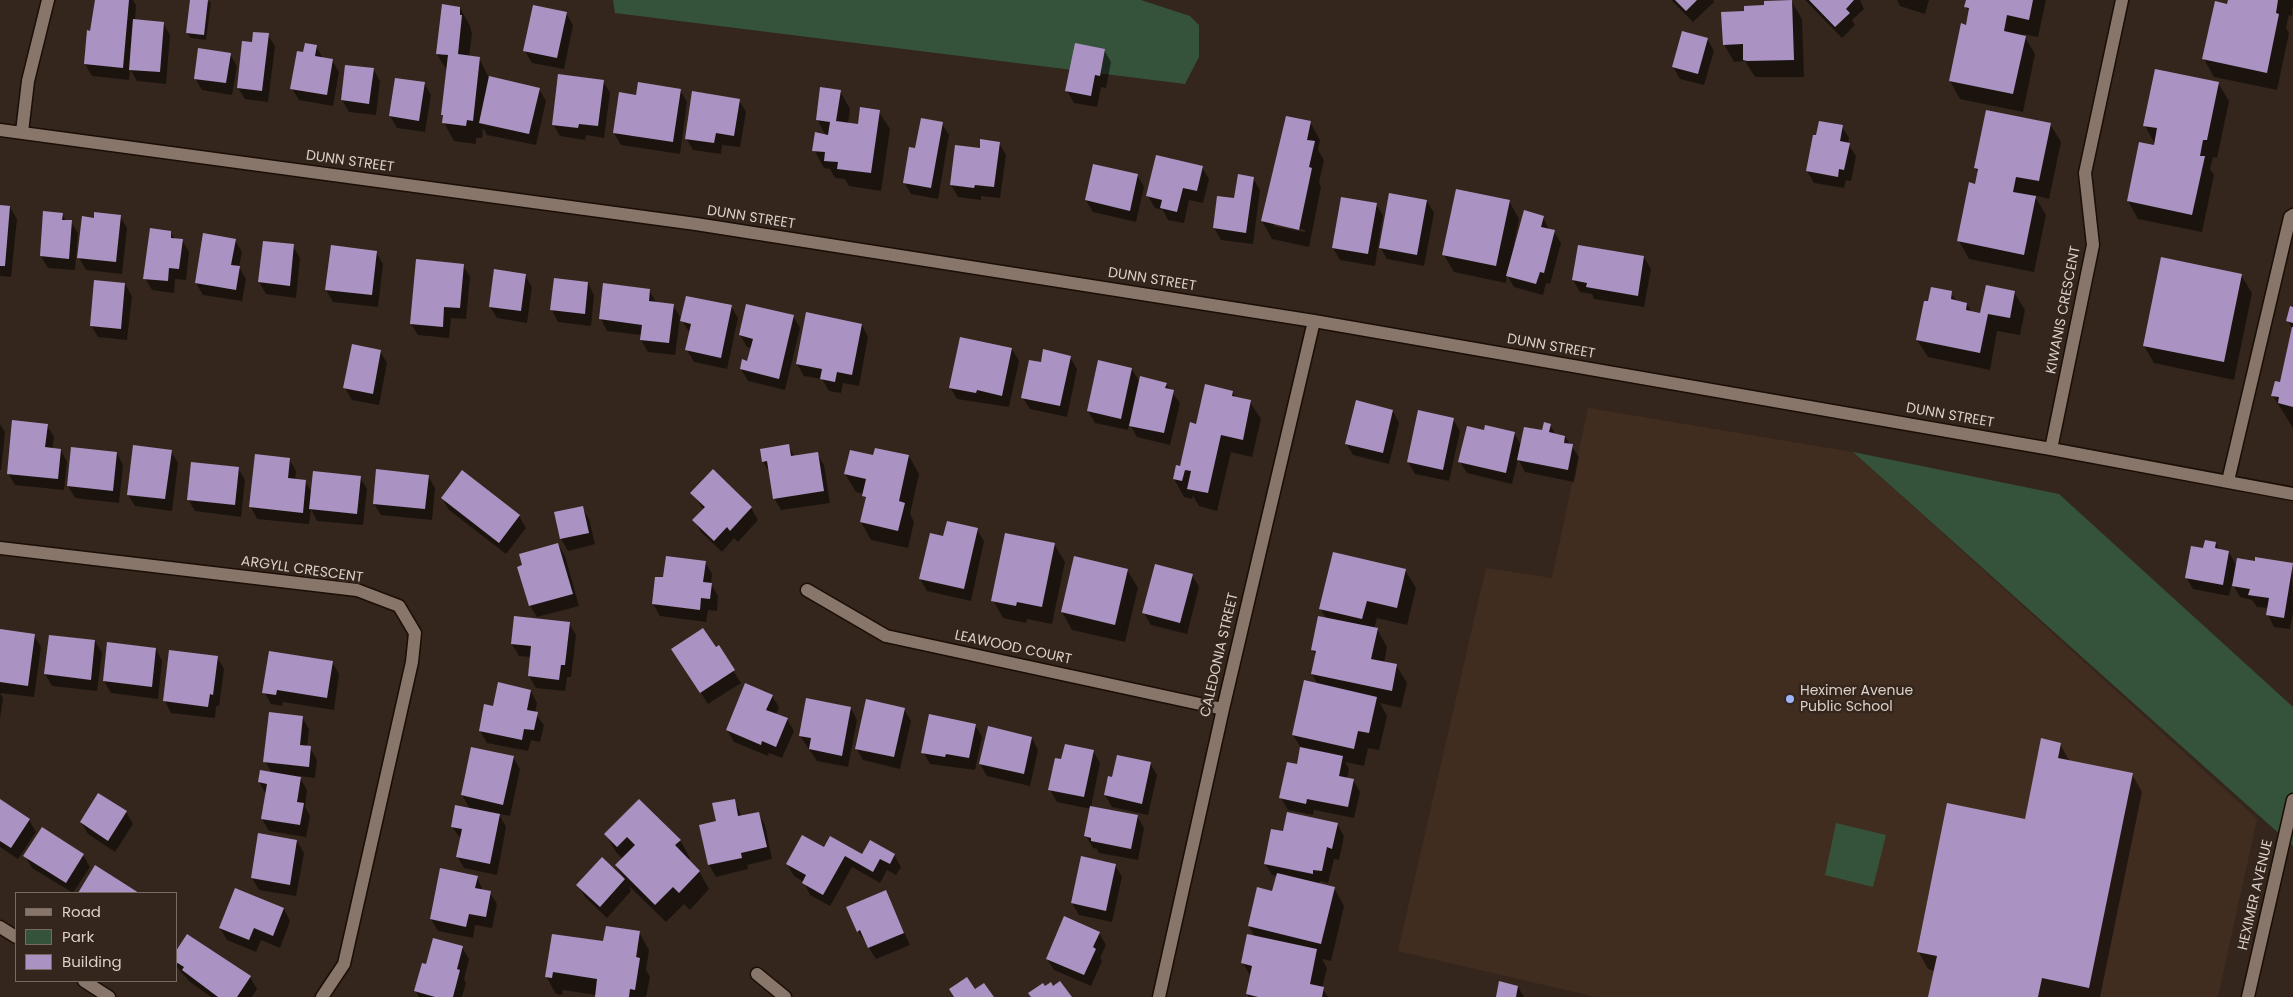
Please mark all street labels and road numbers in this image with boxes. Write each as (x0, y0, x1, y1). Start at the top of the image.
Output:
street label: DUNN STREET (305, 147, 395, 177)
street label: DUNN STREET (706, 203, 796, 233)
street label: KIWANIS CRESCENT (2043, 244, 2085, 376)
street label: DUNN STREET (1107, 265, 1197, 295)
street label: DUNN STREET (1506, 331, 1596, 363)
street label: DUNN STREET (1905, 400, 1995, 432)
street label: ARGYLL CRESCENT (240, 553, 364, 587)
street label: CALEDONIA STREET (1198, 591, 1242, 719)
street label: LEAWOOD COURT (953, 627, 1073, 669)
street label: HEXIMER AVENUE (2235, 838, 2277, 952)

